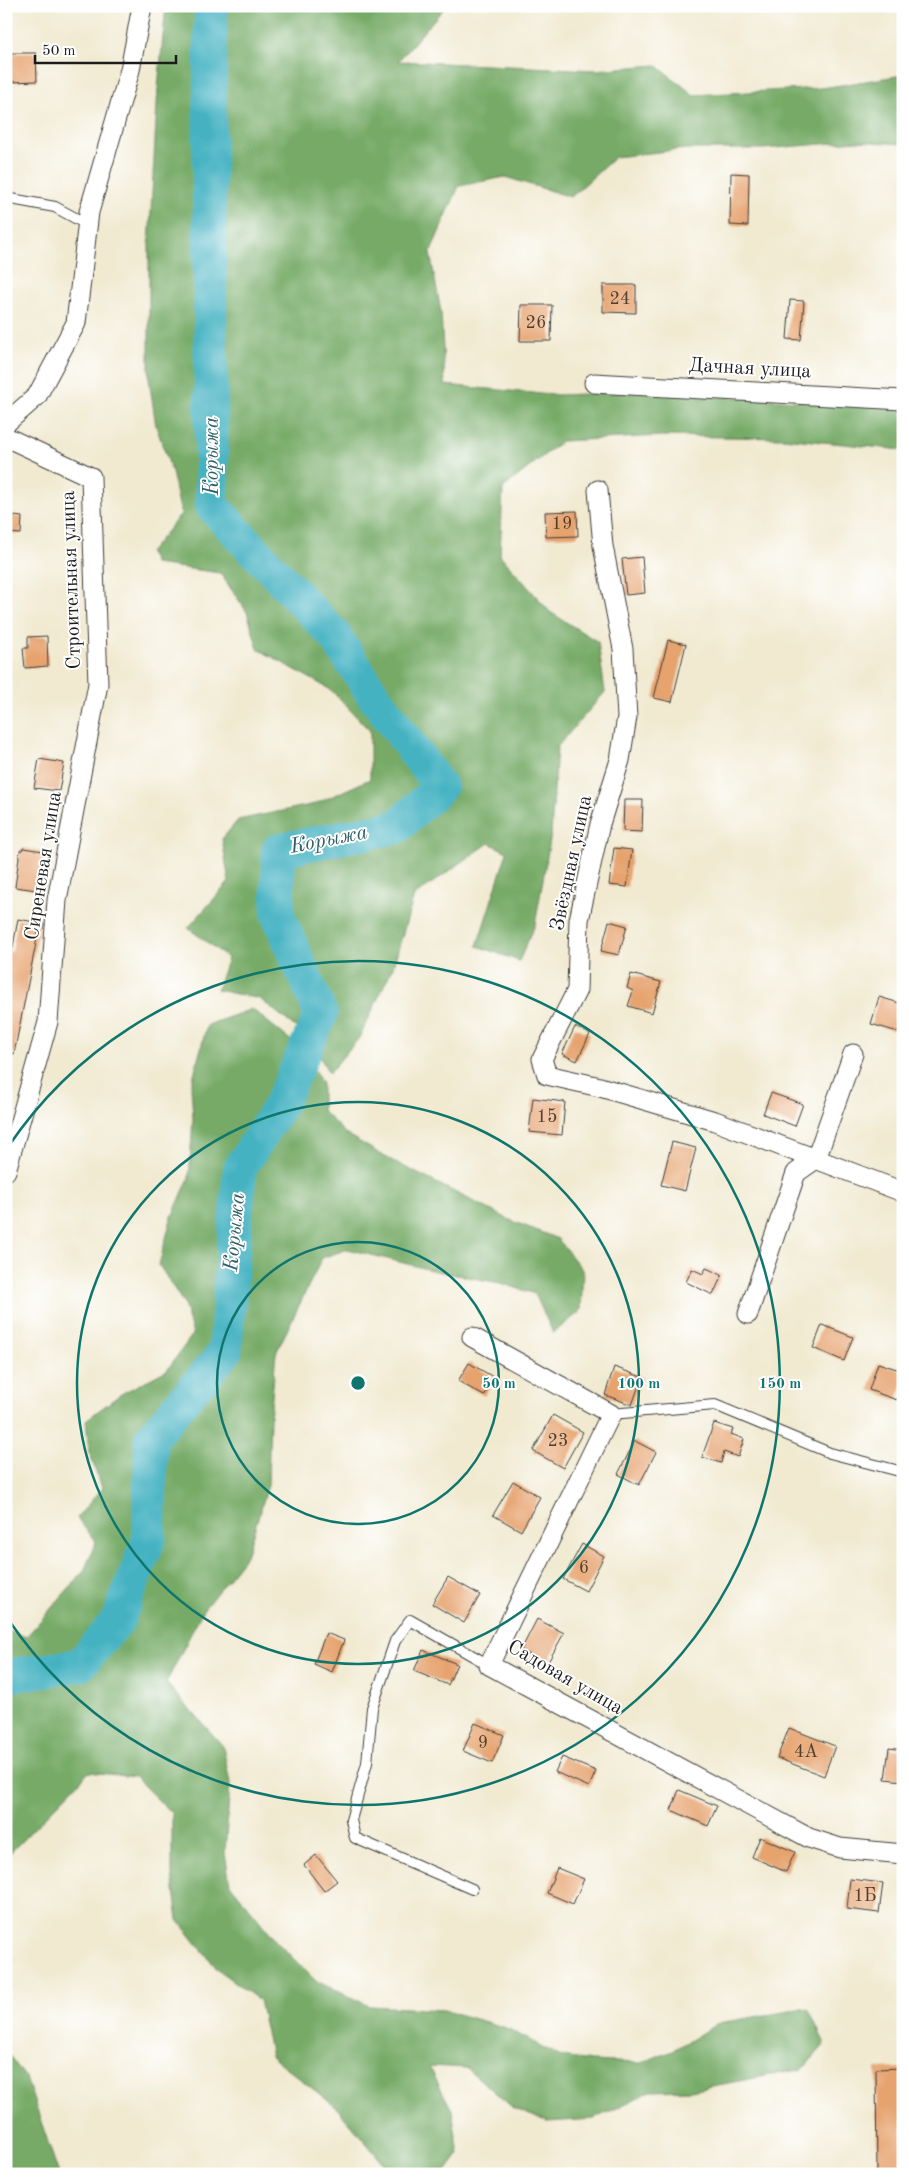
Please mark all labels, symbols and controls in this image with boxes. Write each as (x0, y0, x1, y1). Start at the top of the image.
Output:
scale bar (35, 32, 176, 64)
text: 50 m (42, 44, 76, 59)
house number: 24 (610, 290, 630, 308)
house number: 26 (526, 314, 546, 332)
street label: Дачная улица (688, 356, 812, 382)
water label: Корыжа (202, 417, 223, 496)
street label: Строительная улица (59, 490, 85, 670)
house number: 19 (552, 515, 572, 533)
street label: Сиреневая улица (22, 790, 66, 942)
street label: Звёздная улица (548, 793, 596, 932)
water label: Корыжа (287, 822, 370, 858)
house number: 15 (537, 1108, 557, 1126)
water label: Корыжа (221, 1192, 249, 1273)
centre of rings (349, 1374, 367, 1392)
text: 50 m (482, 1377, 516, 1392)
text: 100 m (618, 1377, 660, 1392)
text: 150 m (759, 1377, 801, 1392)
house number: 23 (548, 1432, 568, 1450)
house number: 6 (579, 1559, 589, 1577)
street label: Садовая улица (504, 1637, 626, 1719)
house number: 9 (478, 1734, 488, 1752)
house number: 4А (794, 1743, 818, 1761)
house number: 1Б (853, 1887, 877, 1905)

